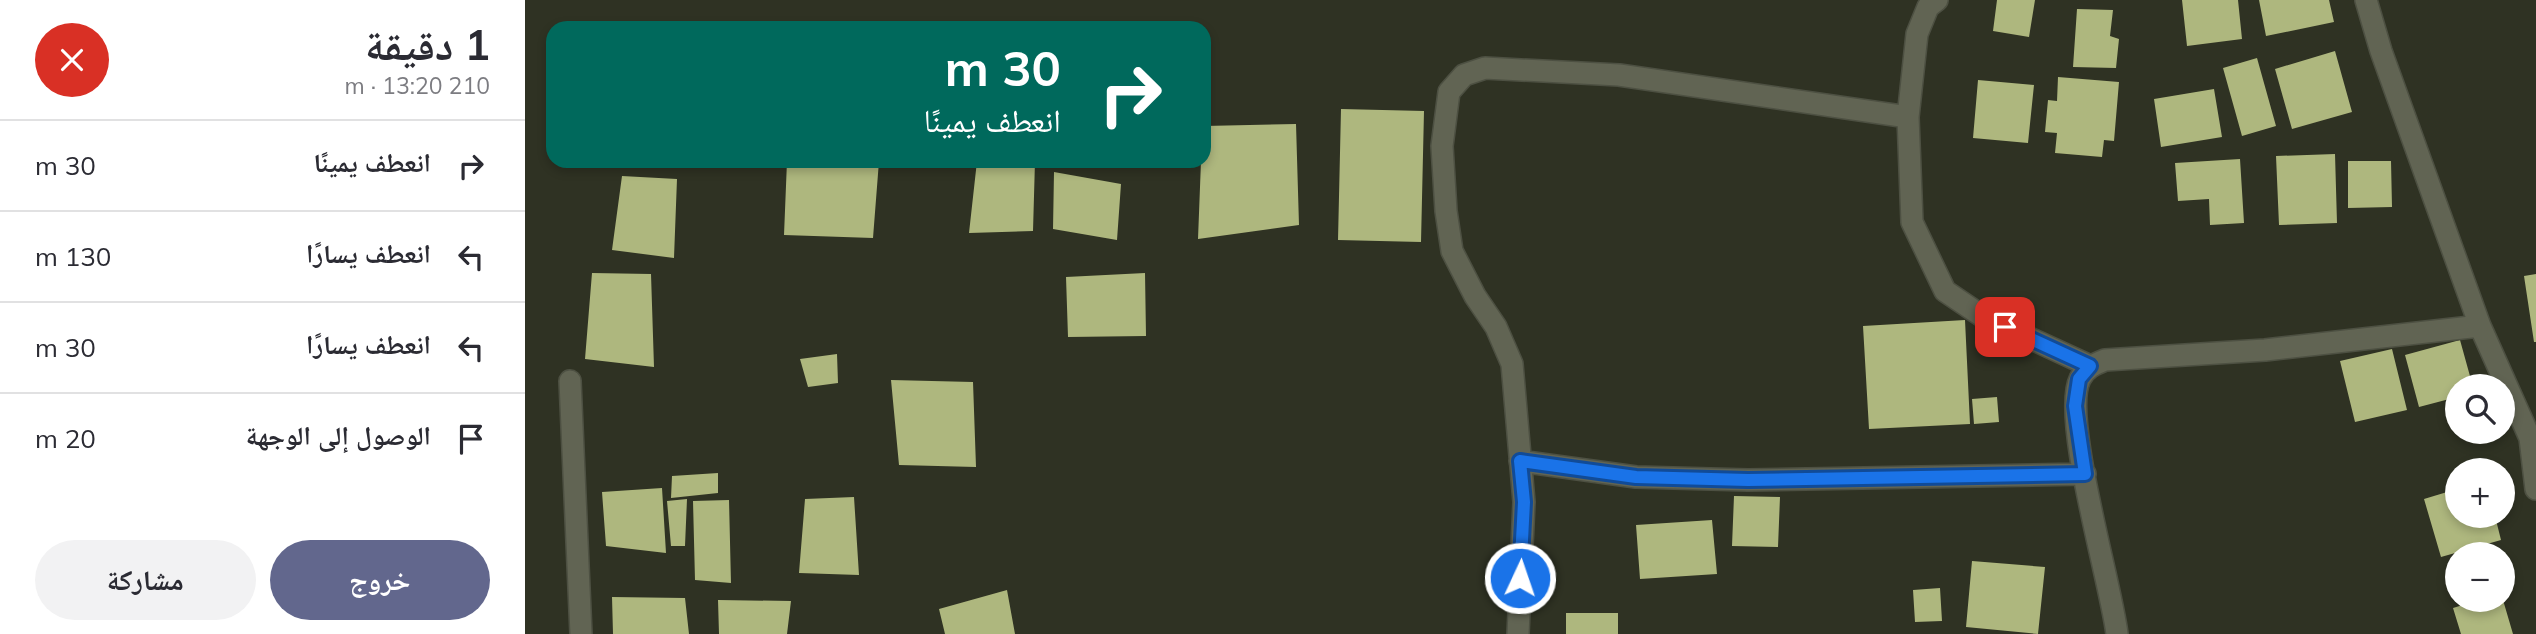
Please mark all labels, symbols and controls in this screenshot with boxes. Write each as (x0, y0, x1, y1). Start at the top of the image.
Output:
text: 1 دقيقة (365, 18, 490, 71)
button: close (35, 23, 109, 97)
text: 30 m (945, 37, 1061, 98)
icon: right (1085, 49, 1176, 140)
text: 210 m · 13:20 (345, 71, 490, 100)
text: انعطف يمينًا (924, 100, 1061, 140)
text: انعطف يمينًا (314, 146, 431, 179)
icon: right (452, 147, 490, 185)
text: 30 m (35, 149, 96, 182)
text: انعطف يسارًا (306, 237, 431, 270)
icon: left (452, 238, 490, 276)
text: 130 m (35, 240, 111, 273)
pin (1975, 297, 2035, 357)
icon: arrive (1986, 308, 2024, 346)
text: انعطف يسارًا (306, 328, 431, 361)
icon: left (452, 329, 490, 367)
text: 30 m (35, 331, 96, 364)
map controls (2445, 374, 2515, 612)
button: search (2445, 374, 2515, 444)
text: الوصول إلى الوجهة (246, 419, 431, 452)
icon: arrive (452, 420, 490, 458)
text: 20 m (35, 422, 96, 455)
button: + (2445, 458, 2515, 528)
button: مشاركة (35, 540, 256, 620)
button: خروج (270, 540, 490, 620)
position arrow (1483, 541, 1557, 615)
button: − (2445, 542, 2515, 612)

